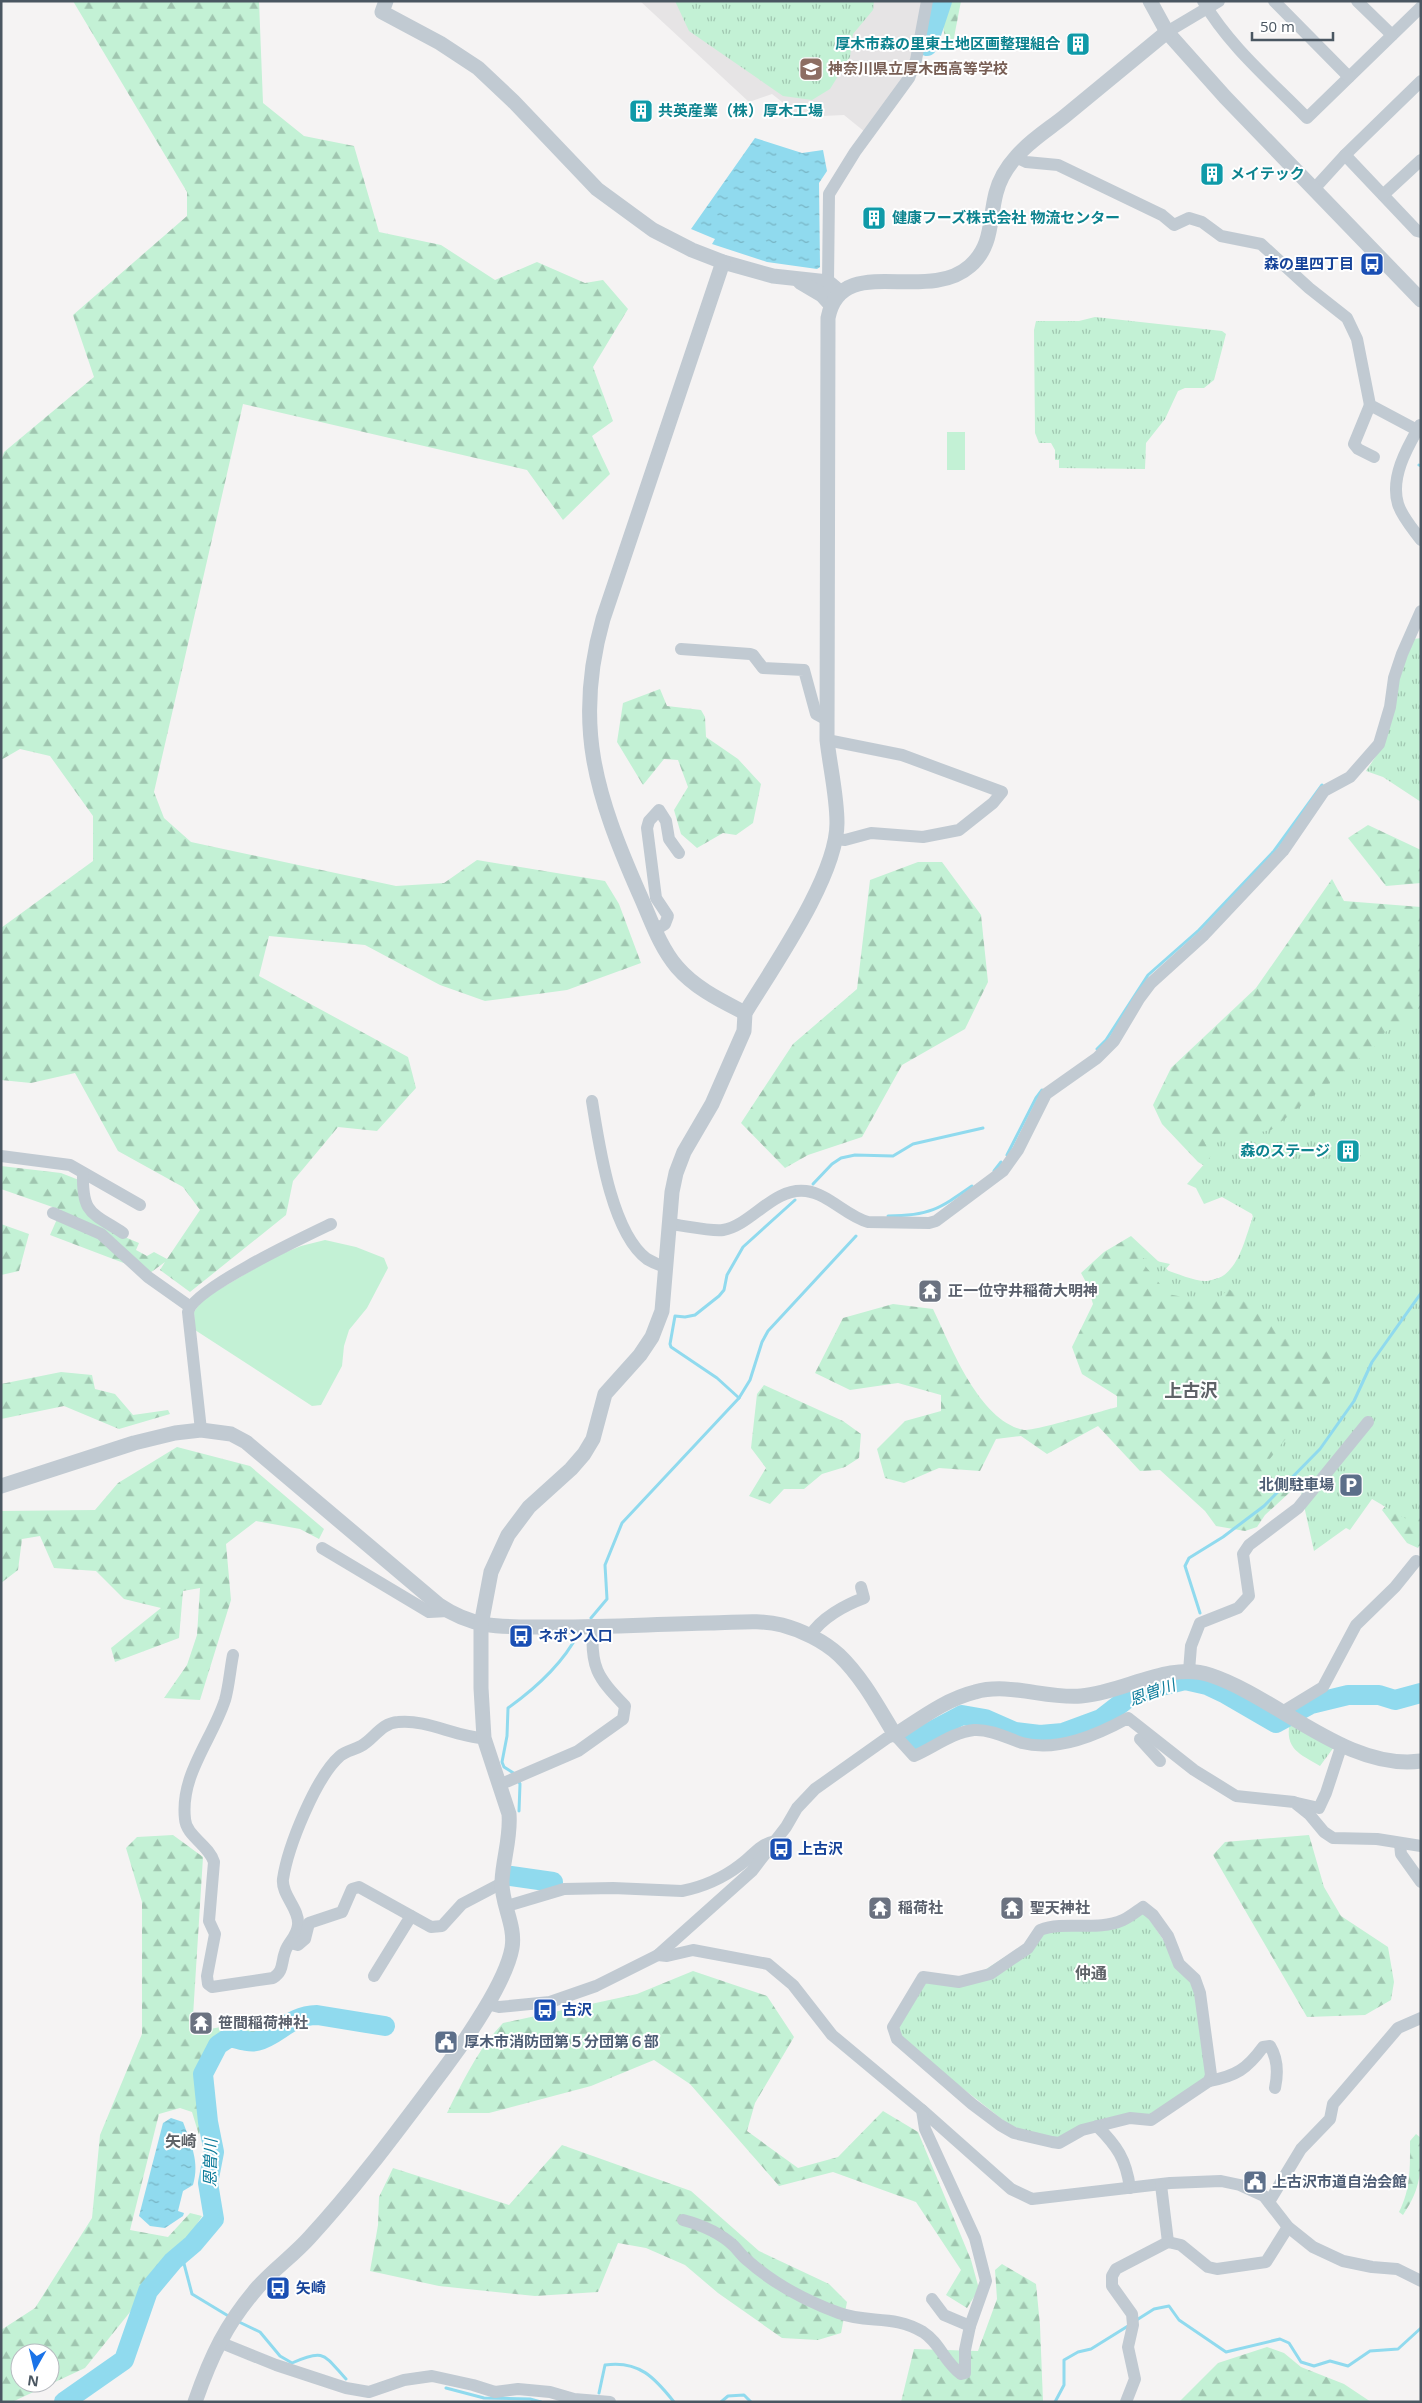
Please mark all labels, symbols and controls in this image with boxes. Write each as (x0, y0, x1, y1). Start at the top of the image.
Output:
scale bar (1252, 10, 1333, 42)
text: 50 m (1260, 16, 1295, 36)
building icon: 厚木市森の里東土地区画整理組合 (1065, 31, 1091, 57)
place label: 厚木市森の里東土地区画整理組合 (835, 33, 1061, 53)
school or university icon: 神奈川県立厚木西高等学校 (798, 56, 824, 82)
place label: 神奈川県立厚木西高等学校 (827, 58, 1008, 78)
building icon: 共英産業（株）厚木工場 (628, 98, 654, 124)
place label: 共英産業（株）厚木工場 (658, 100, 823, 120)
building icon: メイテック (1199, 161, 1225, 187)
place label: メイテック (1230, 163, 1305, 183)
building icon: 健康フーズ株式会社 物流センター (861, 205, 887, 231)
place label: 健康フーズ株式会社 物流センター (892, 207, 1120, 227)
bus stop icon: 森の里四丁目 (1359, 251, 1385, 277)
place label: 森の里四丁目 (1264, 253, 1354, 273)
building icon: 森のステージ (1335, 1138, 1361, 1164)
place label: 森のステージ (1240, 1140, 1330, 1160)
temple icon: 正一位守井稲荷大明神 (917, 1278, 943, 1304)
place label: 正一位守井稲荷大明神 (948, 1280, 1098, 1300)
district label: 上古沢 (1164, 1378, 1218, 1402)
parking icon: 北側駐車場 (1338, 1472, 1364, 1498)
place label: 北側駐車場 (1259, 1474, 1334, 1494)
bus stop icon: ネポン入口 (508, 1623, 534, 1649)
place label: ネポン入口 (538, 1625, 613, 1645)
water label: 恩曽川 (1126, 1673, 1180, 1711)
bus stop icon: 上古沢 (768, 1836, 794, 1862)
place label: 上古沢 (798, 1838, 843, 1858)
temple icon: 稲荷社 (867, 1895, 893, 1921)
temple icon: 聖天神社 (999, 1895, 1025, 1921)
place label: 稲荷社 (898, 1897, 943, 1917)
place label: 聖天神社 (1030, 1897, 1090, 1917)
district label: 仲通 (1075, 1962, 1107, 1984)
bus stop icon: 古沢 (532, 1997, 558, 2023)
place label: 古沢 (562, 1999, 592, 2019)
temple icon: 笹間稲荷神社 (188, 2010, 214, 2036)
place label: 笹間稲荷神社 (218, 2012, 308, 2032)
public building icon: 厚木市消防団第５分団第６部 (433, 2029, 459, 2055)
place label: 厚木市消防団第５分団第６部 (464, 2031, 659, 2051)
district label: 矢崎 (165, 2130, 197, 2152)
water label: 恩曽川 (199, 2137, 221, 2187)
public building icon: 上古沢市道自治会館 (1242, 2169, 1268, 2195)
place label: 上古沢市道自治会館 (1272, 2171, 1407, 2191)
bus stop icon: 矢崎 (265, 2275, 291, 2301)
place label: 矢崎 (296, 2277, 326, 2297)
north arrow (10, 2343, 60, 2393)
text: N (26, 2371, 40, 2392)

